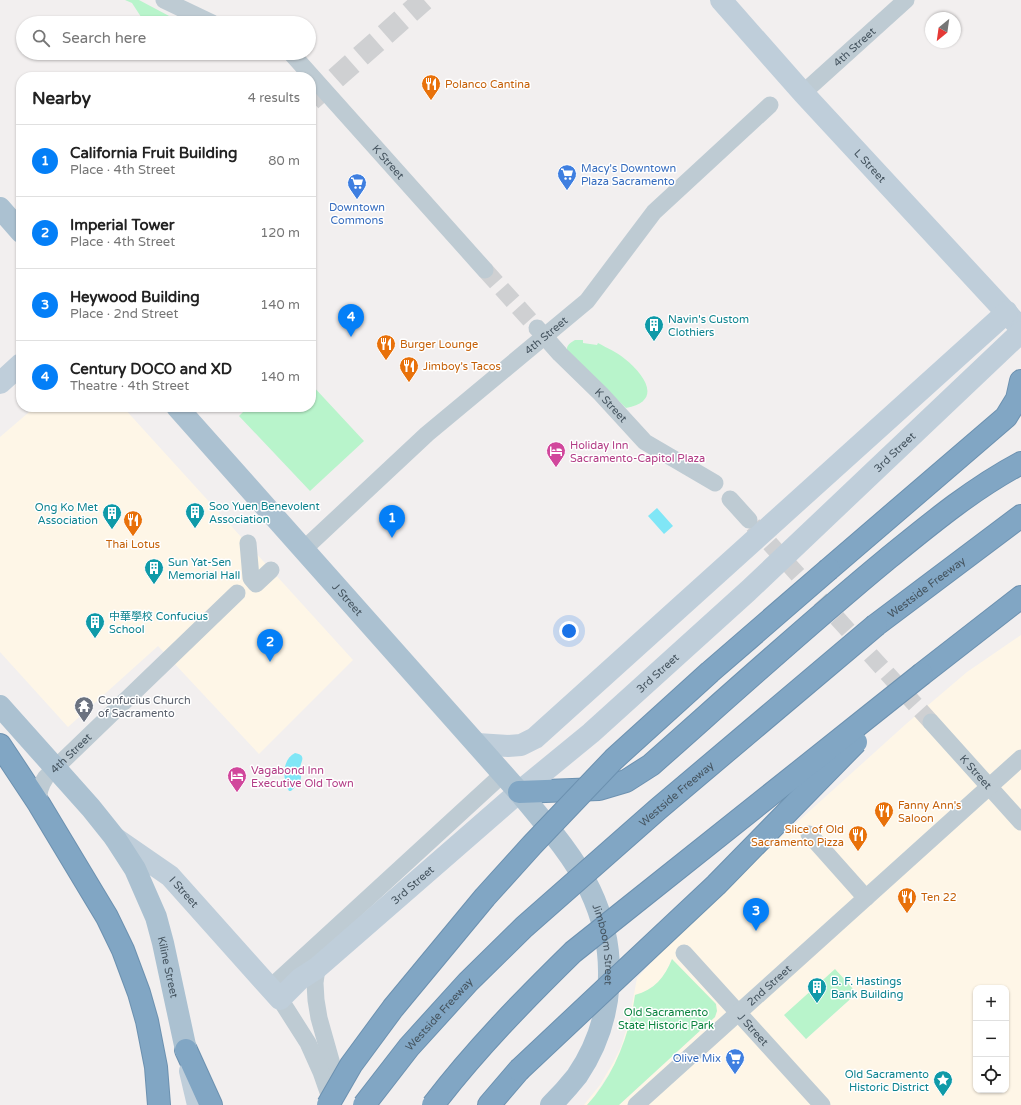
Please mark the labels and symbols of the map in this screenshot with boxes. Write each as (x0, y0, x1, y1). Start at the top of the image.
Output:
north arrow (925, 12, 961, 48)
street label: 4th Street (831, 25, 878, 69)
restaurant icon: Polanco Cantina (420, 73, 442, 101)
place label: Polanco Cantina (445, 78, 530, 91)
street label: K Street (369, 142, 407, 182)
street label: L Street (851, 147, 889, 185)
place label: Macy's Downtown Plaza Sacramento (581, 162, 676, 188)
supermarket icon: Macy's Downtown Plaza Sacramento (556, 163, 578, 191)
supermarket icon: Downtown Commons (346, 172, 368, 200)
place label: Downtown Commons (329, 201, 385, 227)
pin: 4 (338, 304, 364, 337)
place label: Navin's Custom Clothiers (668, 313, 749, 339)
street label: 4th Street (522, 314, 570, 357)
building icon: Navin's Custom Clothiers (643, 314, 665, 342)
restaurant icon: Burger Lounge (375, 333, 397, 361)
place label: Burger Lounge (400, 338, 478, 351)
restaurant icon: Jimboy's Tacos (398, 355, 420, 383)
place label: Jimboy's Tacos (423, 360, 501, 373)
street label: K Street (592, 386, 630, 425)
street label: 3rd Street (871, 430, 918, 475)
place label: Holiday Inn Sacramento-Capitol Plaza (570, 439, 705, 465)
hotel icon: Holiday Inn Sacramento-Capitol Plaza (545, 440, 567, 468)
place label: Soo Yuen Benevolent Association (209, 500, 320, 526)
place label: Ong Ko Met Association (35, 501, 98, 527)
building icon: Soo Yuen Benevolent Association (184, 501, 206, 529)
building icon: Ong Ko Met Association (101, 502, 123, 530)
pin: 1 (379, 505, 405, 538)
restaurant icon: Thai Lotus (122, 509, 144, 537)
place label: Thai Lotus (106, 538, 160, 551)
street label: Westside Freeway (885, 554, 968, 621)
place label: Sun Yat-Sen Memorial Hall (168, 556, 240, 582)
building icon: Sun Yat-Sen Memorial Hall (143, 557, 165, 585)
street label: J Street (329, 580, 365, 619)
place label: 中華學校 Confucius School (109, 610, 208, 636)
building icon: 中華學校 Confucius School (84, 611, 106, 639)
your location (559, 621, 579, 641)
pin: 2 (257, 629, 283, 662)
street label: 3rd Street (634, 651, 682, 696)
place label: Confucius Church of Sacramento (98, 694, 191, 720)
temple icon: Confucius Church of Sacramento (73, 695, 95, 723)
street label: 4th Street (48, 731, 94, 776)
street label: K Street (957, 752, 994, 792)
street label: Westside Freeway (637, 759, 717, 830)
place label: Vagabond Inn Executive Old Town (251, 764, 354, 790)
hotel icon: Vagabond Inn Executive Old Town (226, 765, 248, 793)
place label: Fanny Ann's Saloon (898, 799, 961, 825)
restaurant icon: Fanny Ann's Saloon (873, 800, 895, 828)
place label: Slice of Old Sacramento Pizza (751, 823, 844, 849)
restaurant icon: Slice of Old Sacramento Pizza (847, 824, 869, 852)
street label: 3rd Street (389, 863, 437, 907)
street label: I Street (166, 874, 201, 910)
restaurant icon: Ten 22 (896, 886, 918, 914)
place label: Ten 22 (921, 891, 957, 904)
pin: 3 (743, 898, 769, 931)
street label: Jimboom Street (590, 902, 615, 986)
street label: Kiline Street (154, 935, 181, 999)
street label: 2nd Street (745, 962, 794, 1009)
street label: Westside Freeway (403, 975, 476, 1053)
place label: B. F. Hastings Bank Building (831, 975, 903, 1001)
building icon: B. F. Hastings Bank Building (806, 976, 828, 1004)
park label: Old Sacramento State Historic Park (618, 1006, 714, 1032)
street label: J Street (735, 1011, 771, 1049)
supermarket icon: Olive Mix (724, 1047, 746, 1075)
place label: Olive Mix (673, 1052, 721, 1065)
place label: Old Sacramento Historic District (845, 1068, 929, 1094)
place icon: Old Sacramento Historic District (932, 1069, 954, 1097)

